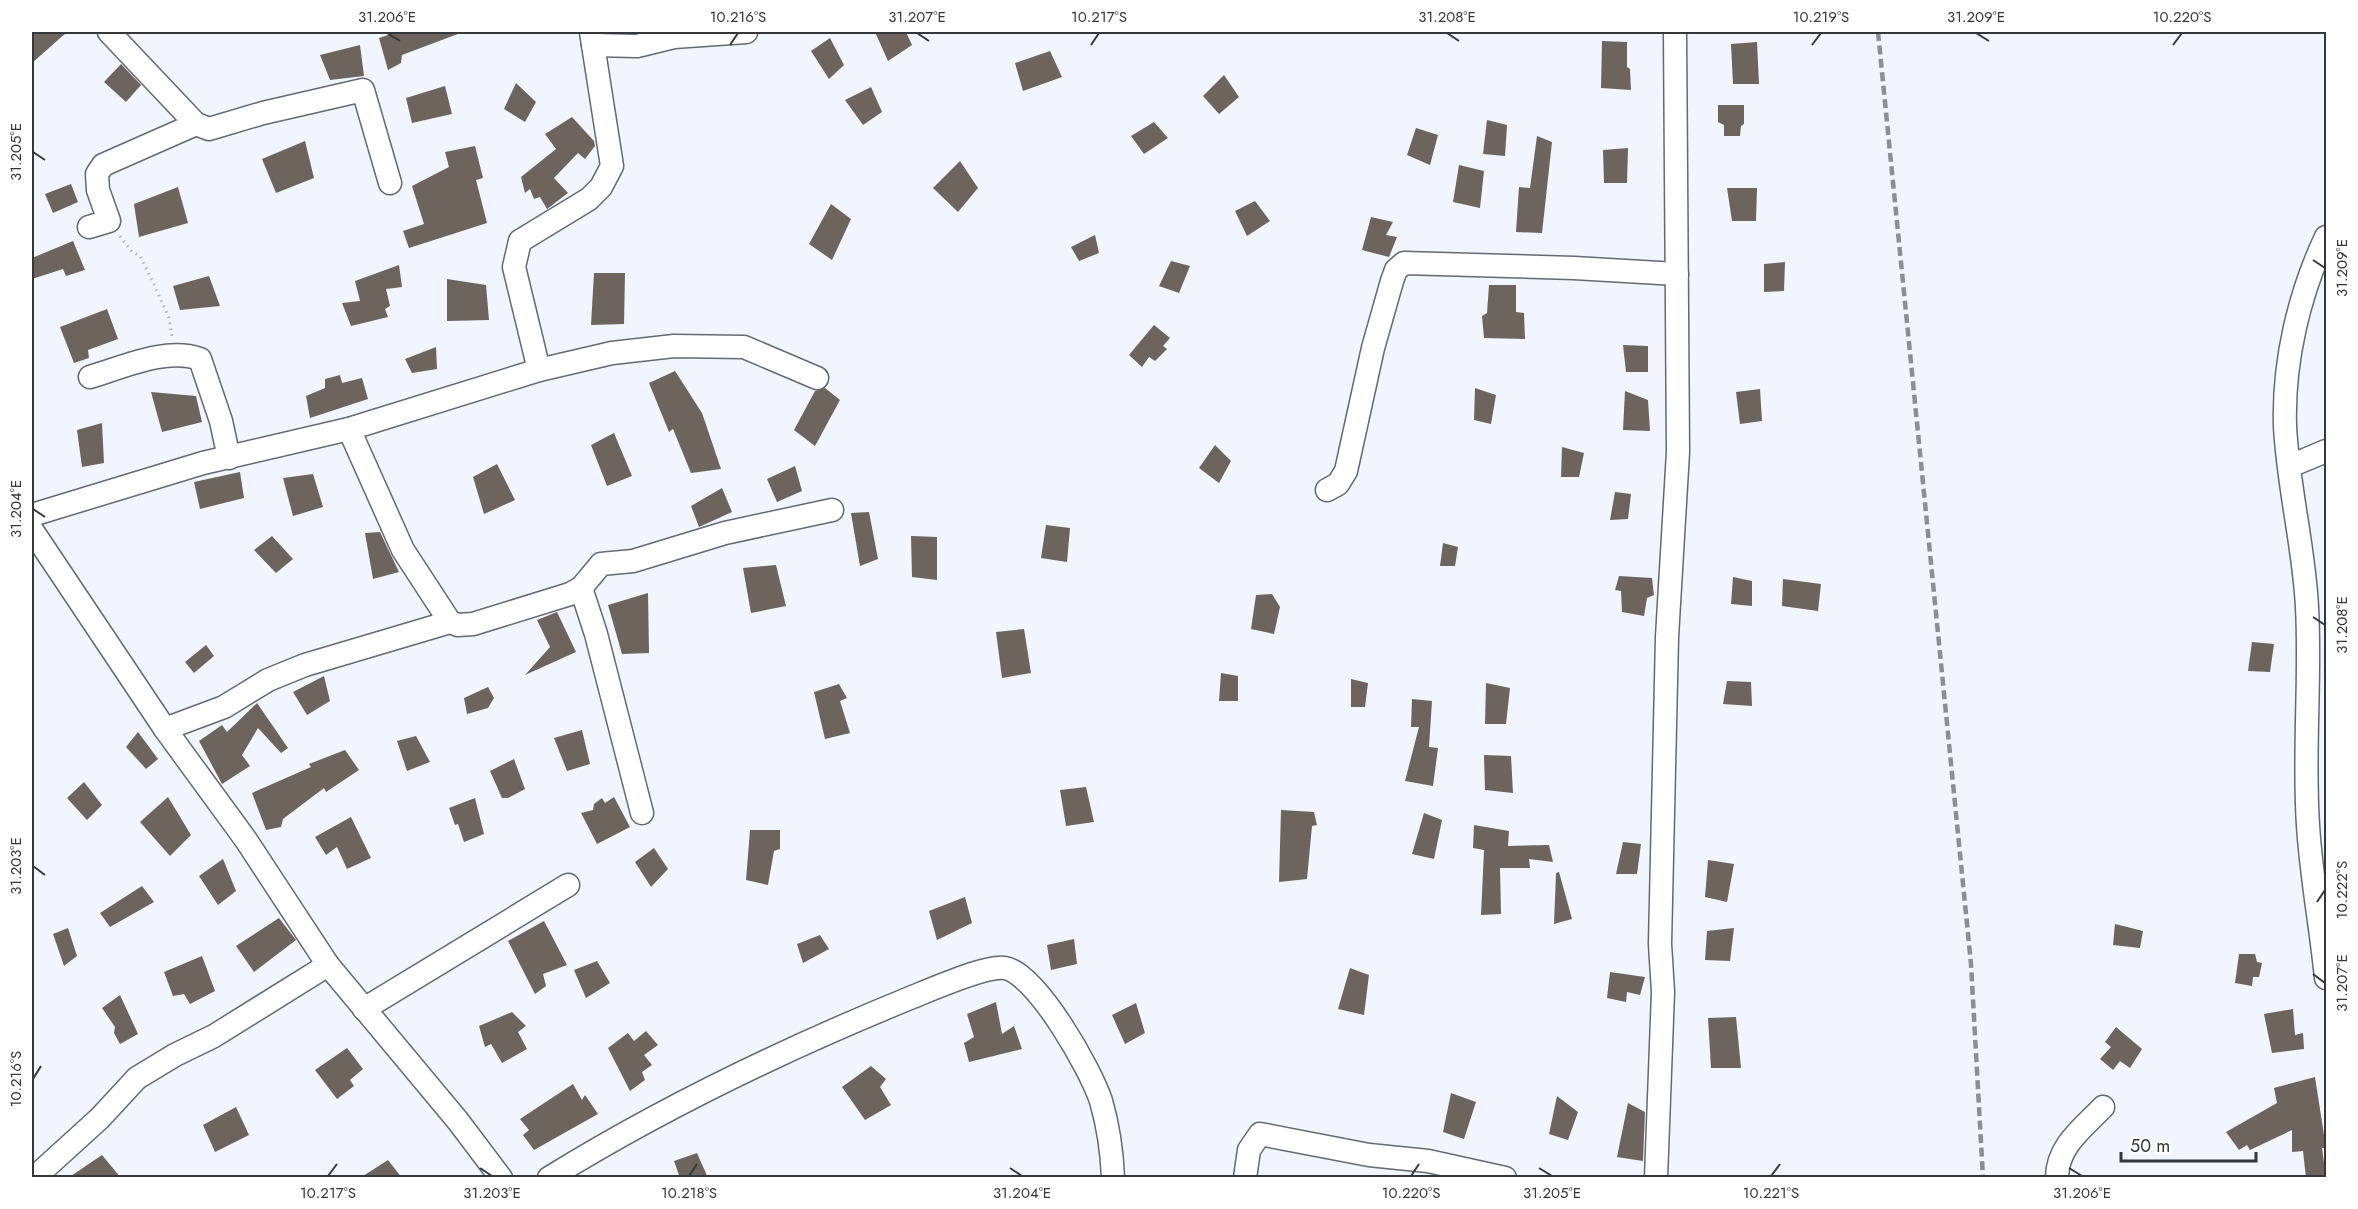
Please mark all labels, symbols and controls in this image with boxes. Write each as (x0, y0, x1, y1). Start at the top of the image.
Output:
text: 31.206°E (358, 6, 416, 28)
text: 10.216°S (710, 6, 766, 28)
text: 31.207°E (888, 6, 946, 28)
text: 10.217°S (1071, 6, 1127, 28)
text: 31.208°E (1418, 6, 1476, 28)
text: 10.219°S (1793, 6, 1849, 28)
text: 31.209°E (1947, 6, 2005, 28)
text: 10.220°S (2153, 6, 2211, 28)
text: 31.205°E (5, 123, 27, 181)
text: 31.209°E (2331, 239, 2353, 297)
text: 31.204°E (5, 480, 27, 538)
text: 31.208°E (2331, 596, 2353, 654)
text: 31.203°E (5, 837, 27, 895)
text: 10.222°S (2331, 861, 2353, 919)
text: 31.207°E (2331, 954, 2353, 1012)
text: 10.216°S (5, 1051, 27, 1107)
scale bar (2121, 1125, 2256, 1163)
text: 50 m (2130, 1133, 2170, 1159)
text: 10.217°S (300, 1182, 356, 1204)
text: 31.203°E (463, 1182, 521, 1204)
text: 10.218°S (661, 1182, 717, 1204)
text: 31.204°E (993, 1182, 1051, 1204)
text: 10.220°S (1382, 1182, 1440, 1204)
text: 31.205°E (1523, 1182, 1581, 1204)
text: 10.221°S (1743, 1182, 1799, 1204)
text: 31.206°E (2053, 1182, 2111, 1204)

